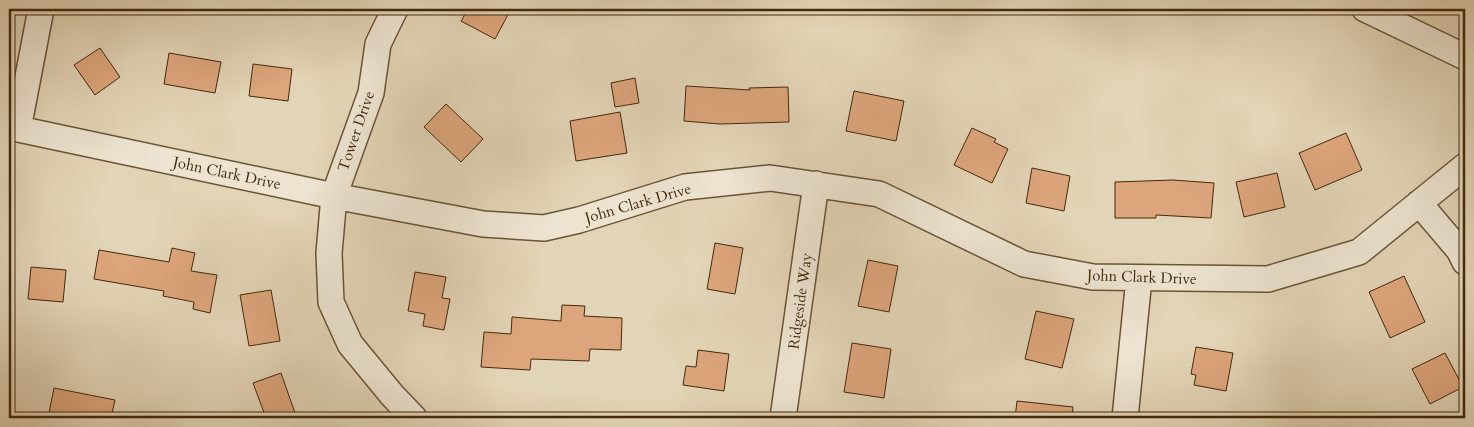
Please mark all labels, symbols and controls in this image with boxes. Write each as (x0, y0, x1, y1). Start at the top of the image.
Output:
street label: Tower Drive (333, 88, 379, 174)
street label: John Clark Drive (169, 151, 283, 194)
street label: John Clark Drive (581, 178, 694, 228)
street label: Ridgeside Way (783, 252, 817, 350)
street label: John Clark Drive (1085, 265, 1197, 289)

